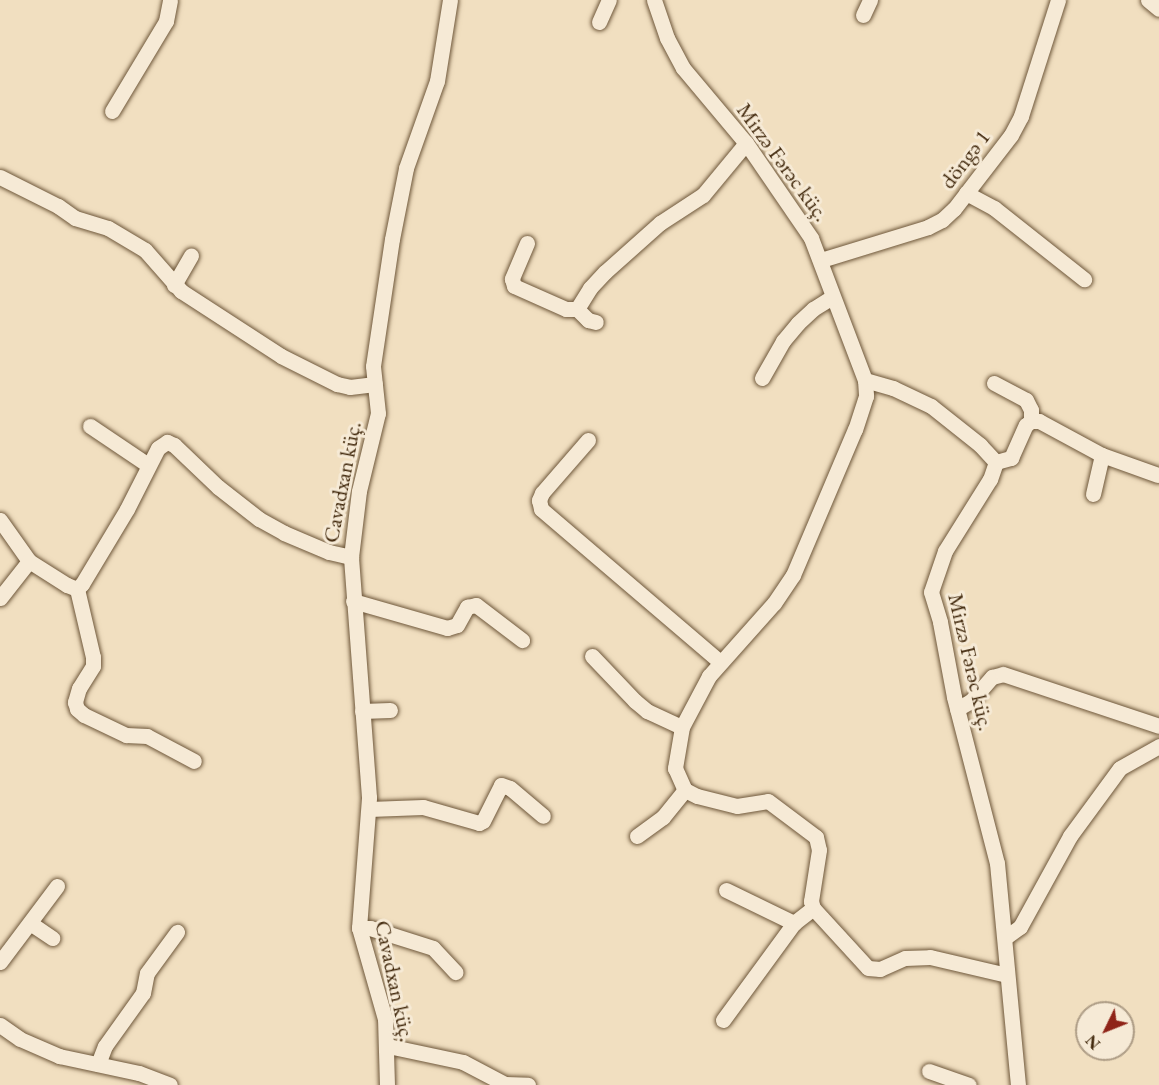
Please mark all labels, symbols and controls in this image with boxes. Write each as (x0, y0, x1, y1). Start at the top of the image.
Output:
street label: Mirzə Fərəc küç. (731, 98, 835, 226)
street label: döngə 1 (934, 124, 996, 194)
street label: Cavadxan küç. (317, 419, 367, 545)
street label: Mirzə Fərəc küç. (942, 591, 1000, 733)
street label: Cavadxan küç. (369, 918, 421, 1044)
north arrow (1075, 1001, 1135, 1061)
text: N (1081, 1030, 1105, 1054)

